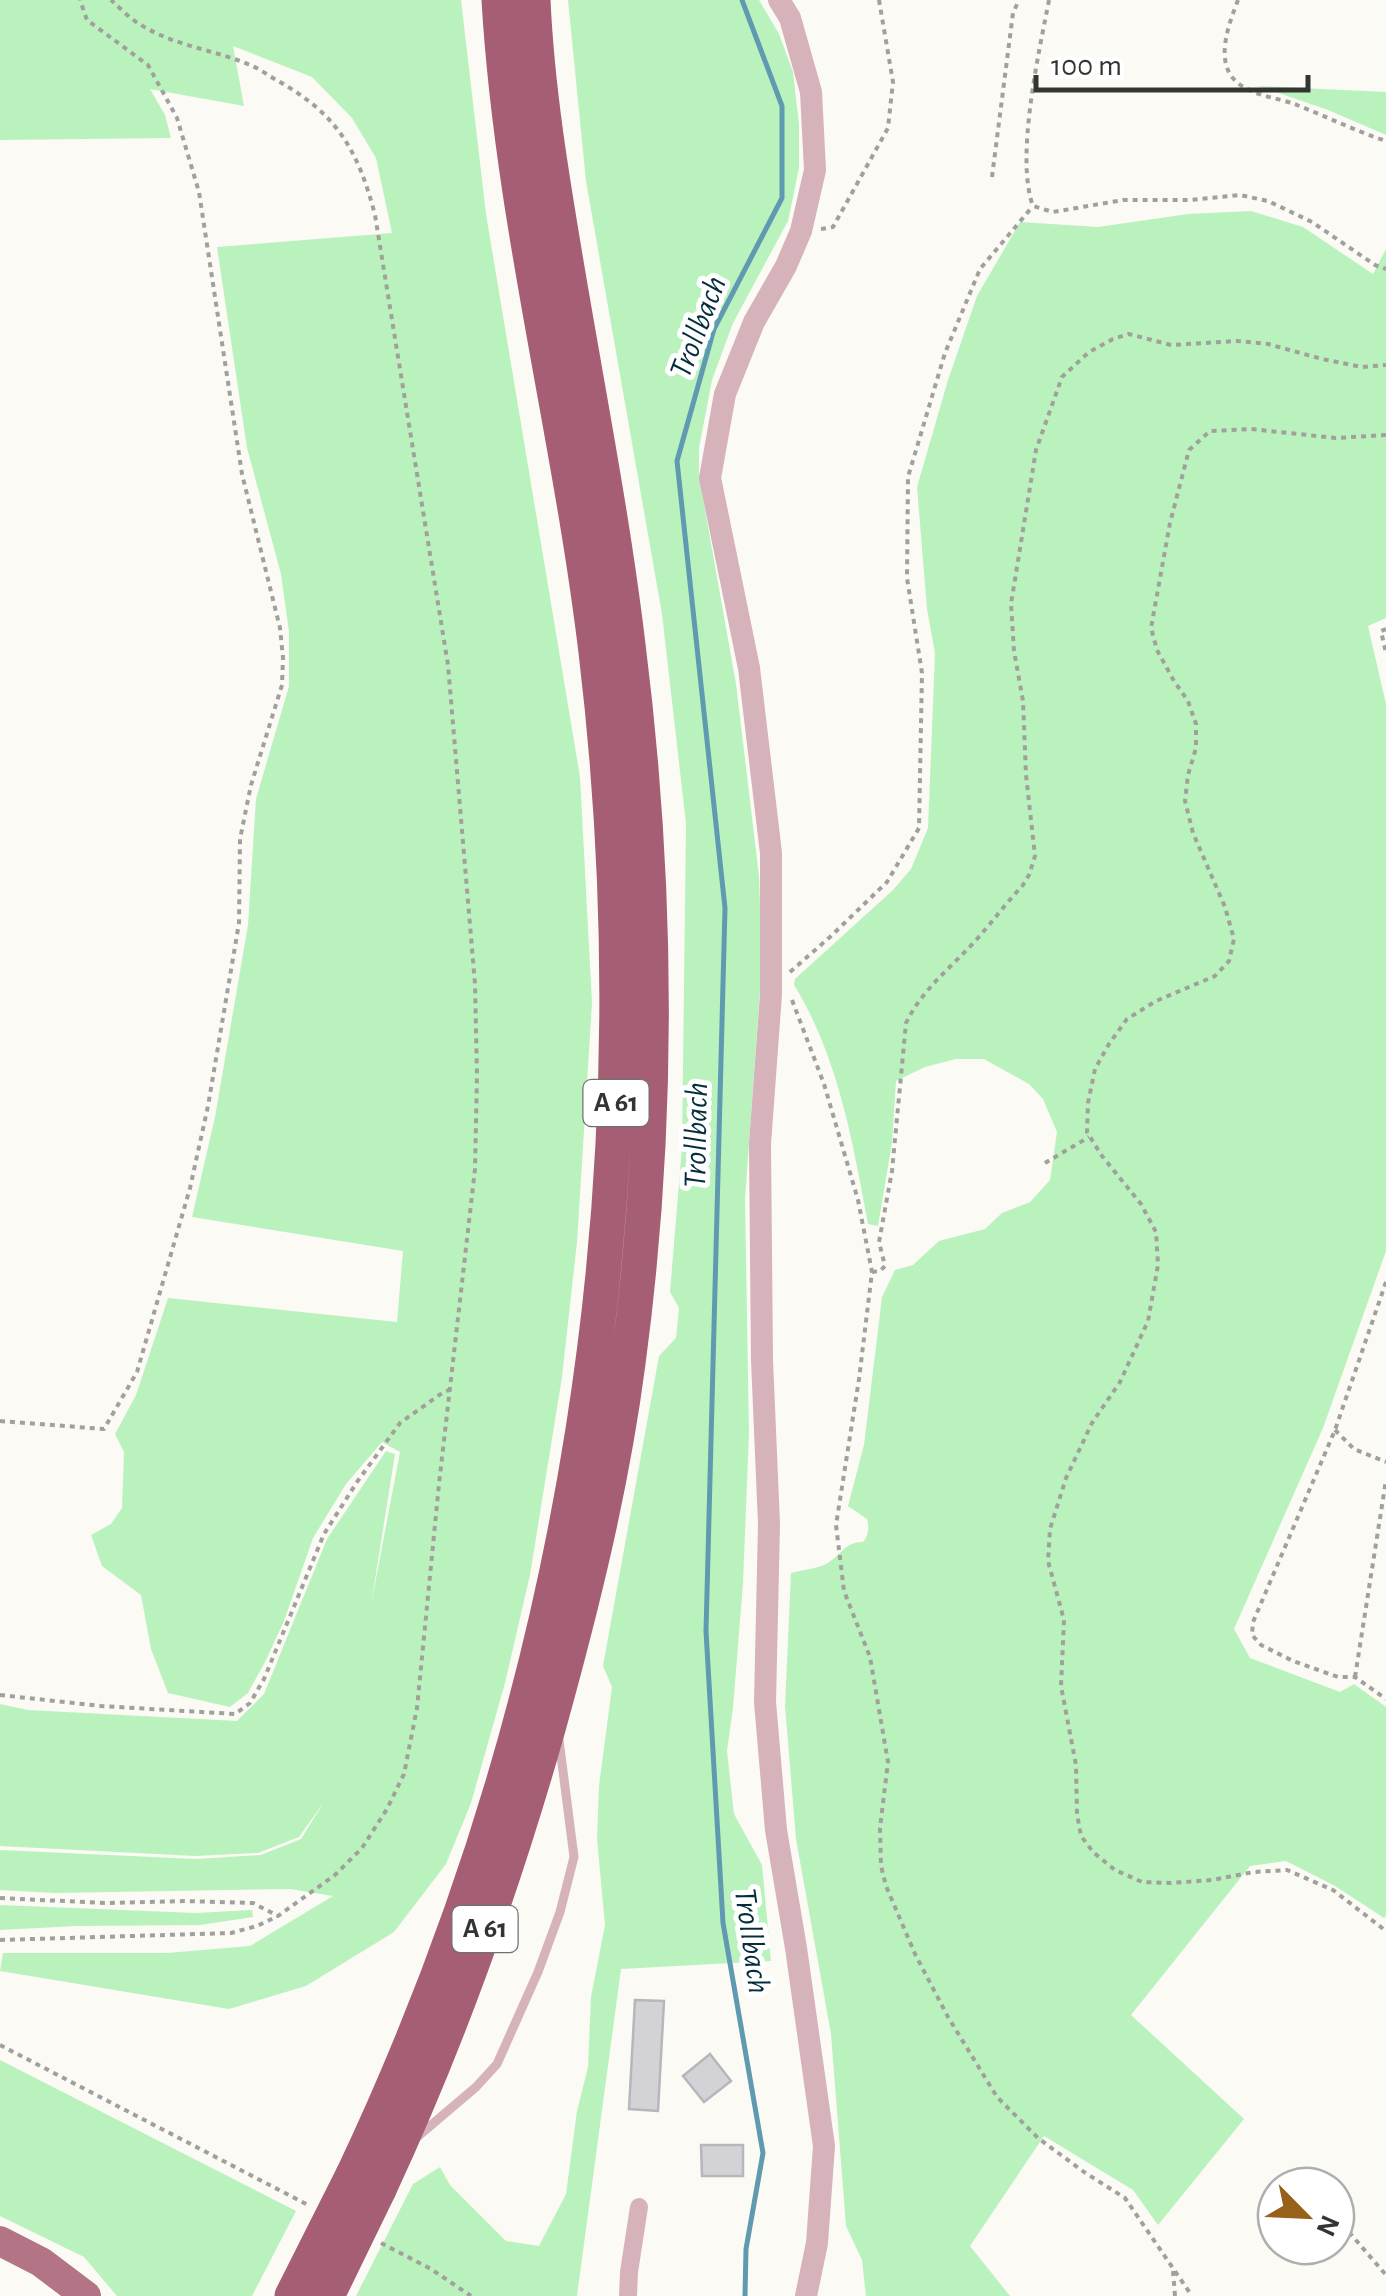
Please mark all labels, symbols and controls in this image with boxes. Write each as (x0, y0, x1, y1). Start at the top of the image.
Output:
scale bar (1036, 30, 1308, 92)
text: 100 m (1051, 51, 1122, 81)
water label: Trollbach (664, 272, 732, 382)
road number: A 61 (584, 1080, 648, 1126)
water label: Trollbach (679, 1082, 713, 1188)
water label: Trollbach (729, 1886, 775, 1996)
road number: A 61 (452, 1906, 518, 1952)
north arrow (1256, 2166, 1356, 2266)
text: N (1310, 2211, 1344, 2240)

